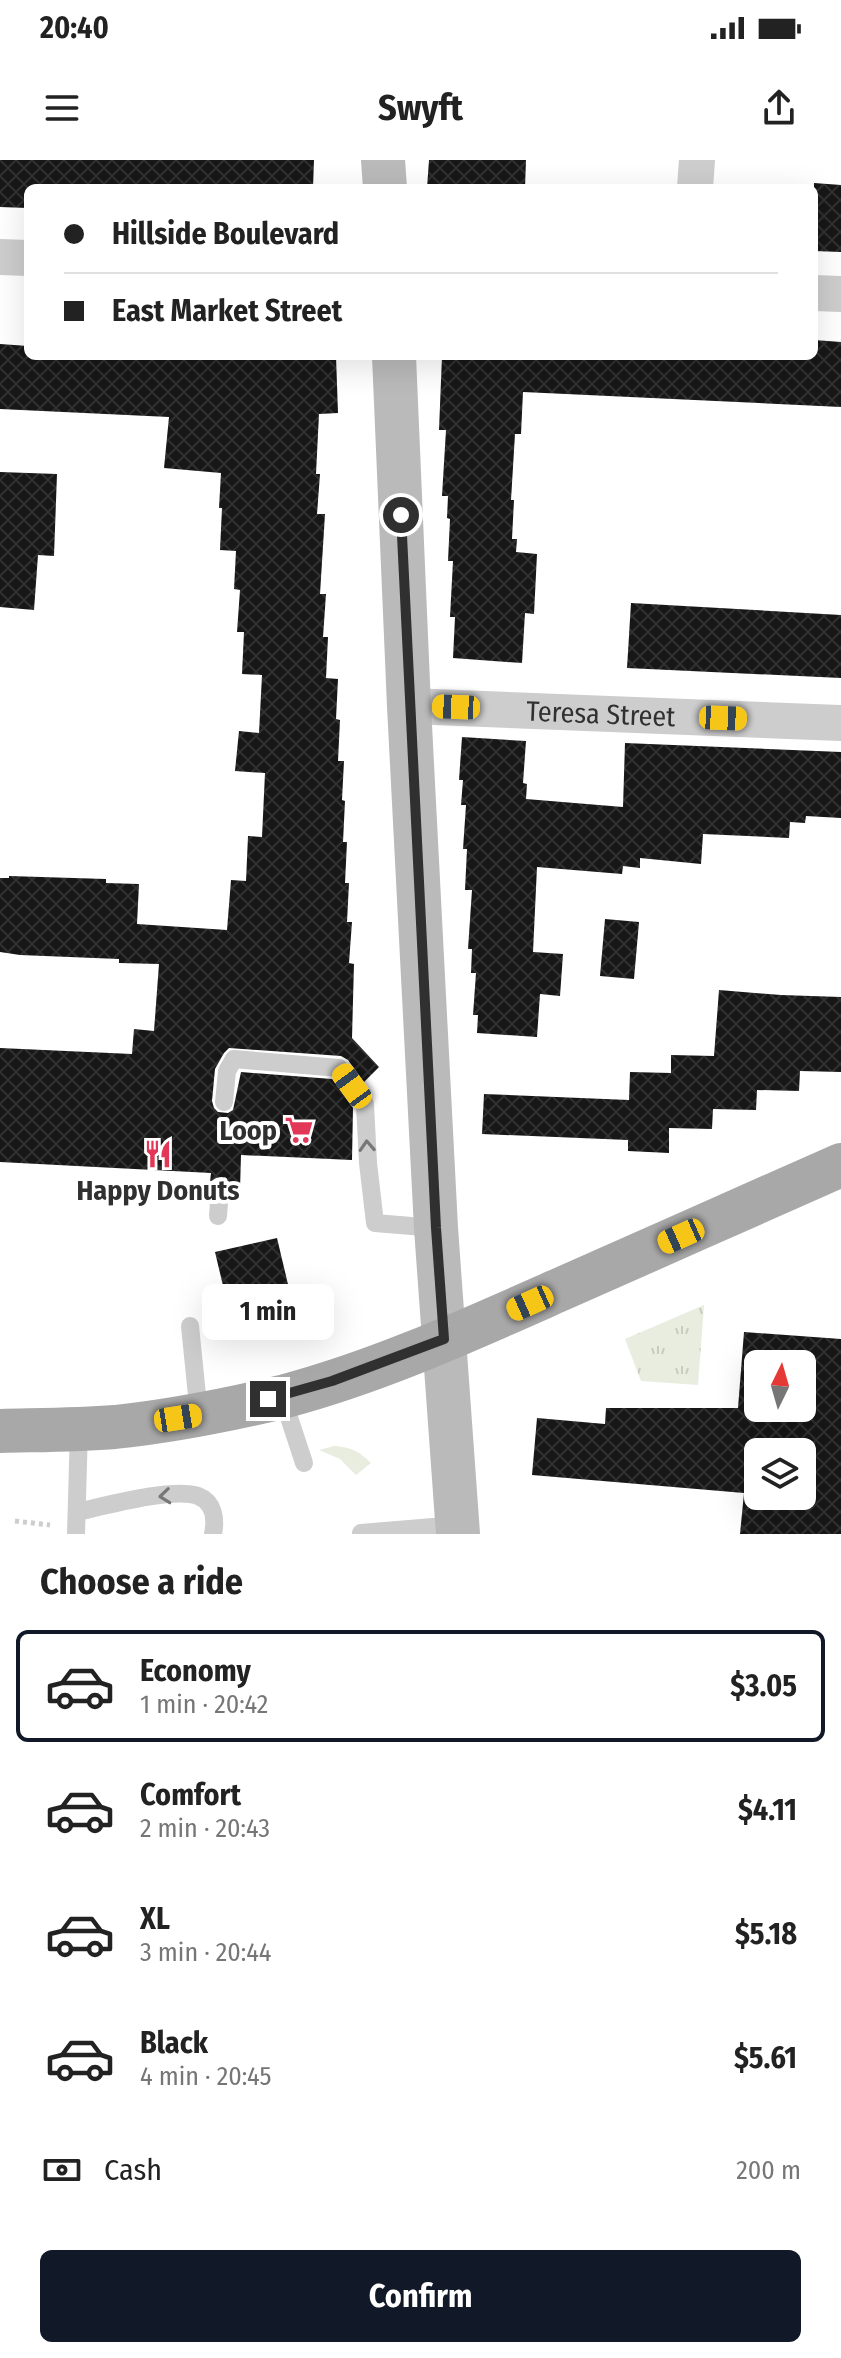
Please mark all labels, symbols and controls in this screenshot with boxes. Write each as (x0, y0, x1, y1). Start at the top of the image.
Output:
text: 20:40 (40, 10, 109, 46)
icon: menu (40, 86, 84, 130)
text: Swyft (378, 86, 463, 130)
icon: share (757, 86, 801, 130)
text: Hillside Boulevard (112, 216, 339, 252)
text: East Market Street (112, 293, 342, 329)
route start (383, 497, 419, 533)
car (432, 694, 480, 720)
street label: Teresa Street (526, 695, 677, 734)
car (699, 705, 747, 731)
car (328, 1060, 376, 1112)
place label: Loop (219, 1114, 277, 1147)
supermarket icon: Loop (284, 1115, 314, 1145)
restaurant icon: Happy Donuts (143, 1139, 173, 1169)
one-way arrow (359, 1139, 376, 1152)
place label: Happy Donuts (76, 1174, 240, 1207)
car (654, 1215, 708, 1257)
car (503, 1282, 557, 1324)
callout: 1 min (202, 1283, 334, 1339)
text: 1 min (240, 1296, 296, 1327)
north arrow (744, 1350, 816, 1422)
map controls (744, 1350, 816, 1510)
route end (250, 1381, 286, 1417)
car (152, 1402, 204, 1434)
button: layers (744, 1438, 816, 1510)
one-way arrow (158, 1487, 171, 1504)
text: Choose a ride (40, 1560, 243, 1604)
icon: car (44, 1650, 116, 1722)
text: Economy (140, 1653, 251, 1689)
text: $3.05 (730, 1668, 797, 1704)
text: 1 min · 20:42 (140, 1689, 268, 1720)
icon: car (44, 1774, 116, 1846)
text: Comfort (140, 1777, 241, 1813)
text: $4.11 (738, 1792, 797, 1828)
text: 2 min · 20:43 (140, 1813, 270, 1844)
icon: car (44, 1898, 116, 1970)
text: XL (140, 1901, 170, 1937)
text: $5.18 (735, 1916, 797, 1952)
text: 3 min · 20:44 (140, 1937, 271, 1968)
icon: car (44, 2022, 116, 2094)
text: Black (140, 2025, 208, 2061)
text: $5.61 (734, 2040, 797, 2076)
text: 4 min · 20:45 (140, 2061, 271, 2092)
icon: cash (40, 2148, 84, 2192)
text: Cash (104, 2152, 162, 2188)
text: 200 m (736, 2155, 801, 2186)
button: Confirm (40, 2250, 801, 2342)

